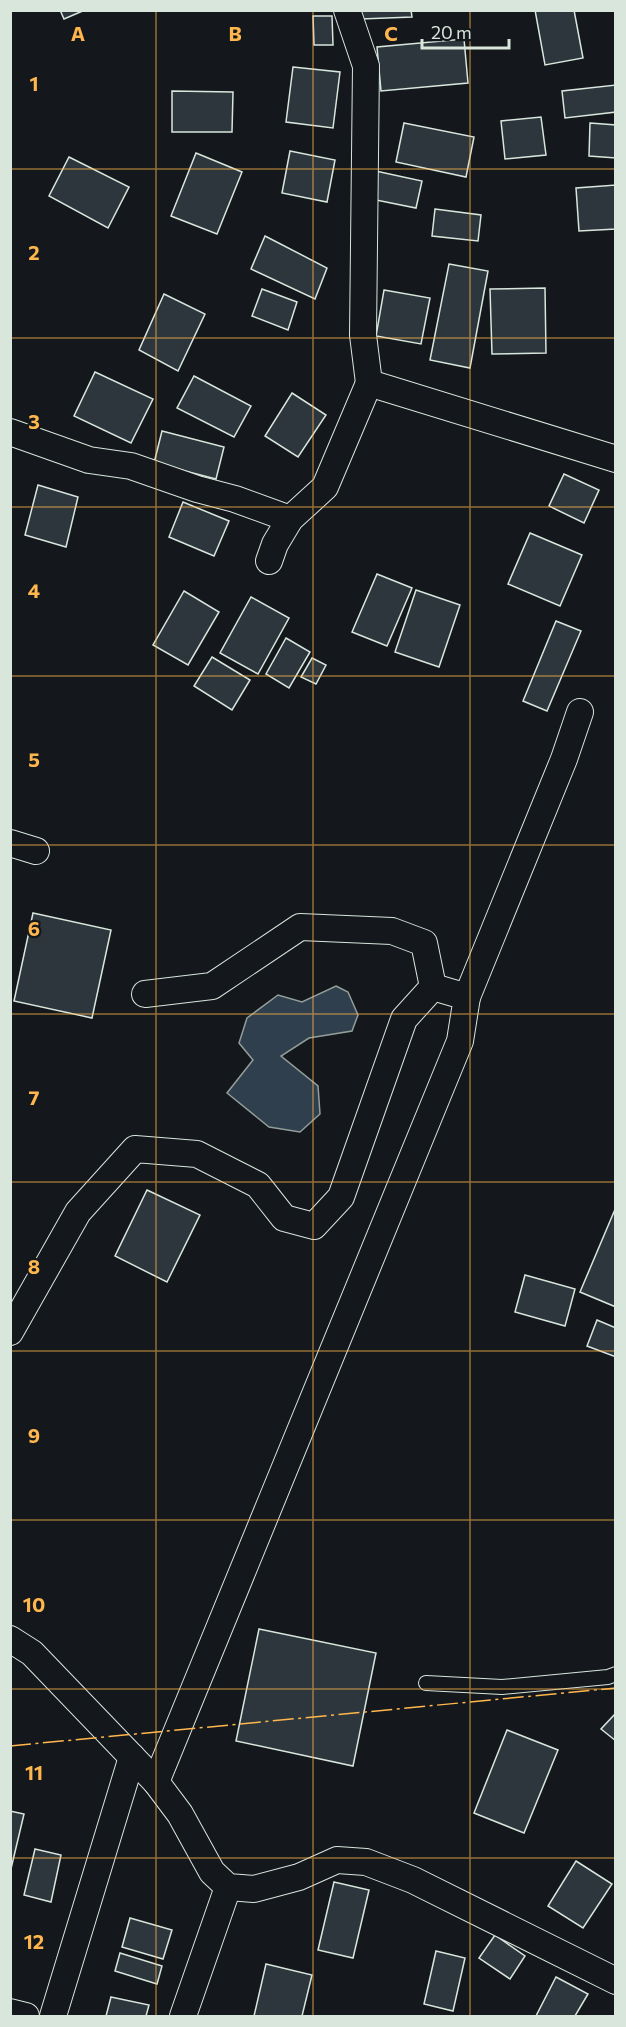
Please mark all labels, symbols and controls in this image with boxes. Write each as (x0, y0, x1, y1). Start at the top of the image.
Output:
scale bar (422, 12, 509, 50)
text: A (71, 21, 85, 45)
text: B (228, 21, 242, 45)
text: C (384, 21, 398, 45)
text: 20 m (431, 21, 472, 43)
text: 1 (29, 71, 39, 95)
text: 2 (28, 240, 40, 264)
text: 3 (28, 409, 40, 433)
text: 4 (28, 578, 40, 602)
text: 5 (28, 747, 40, 771)
text: 6 (28, 916, 40, 940)
text: 7 (29, 1085, 40, 1109)
text: 8 (28, 1254, 40, 1278)
text: 9 (28, 1423, 40, 1447)
text: 10 (23, 1592, 45, 1616)
text: 11 (25, 1760, 43, 1784)
text: 12 (24, 1929, 44, 1953)

